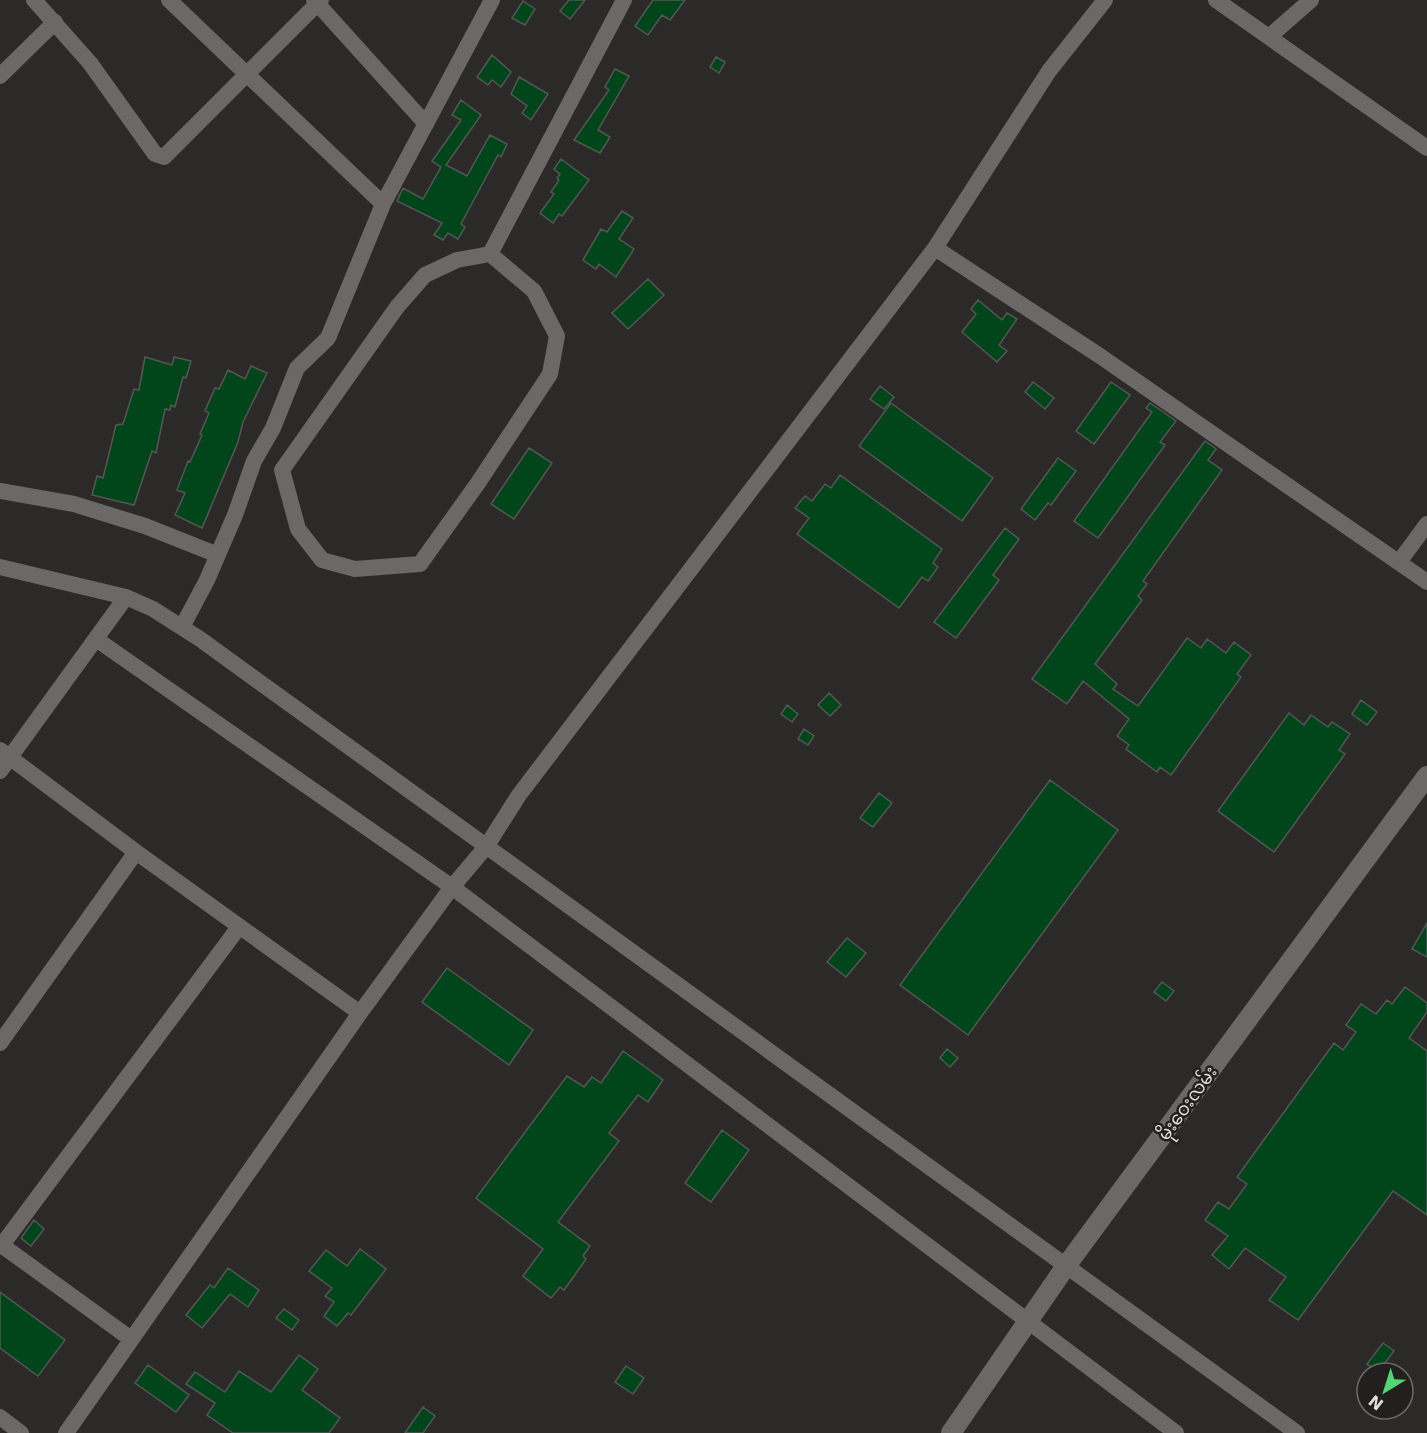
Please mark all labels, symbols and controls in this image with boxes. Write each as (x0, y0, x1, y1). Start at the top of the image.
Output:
street label: မိုးဝေးလမ်း (1151, 1060, 1225, 1147)
north arrow (1355, 1361, 1415, 1421)
text: N (1365, 1391, 1387, 1414)

